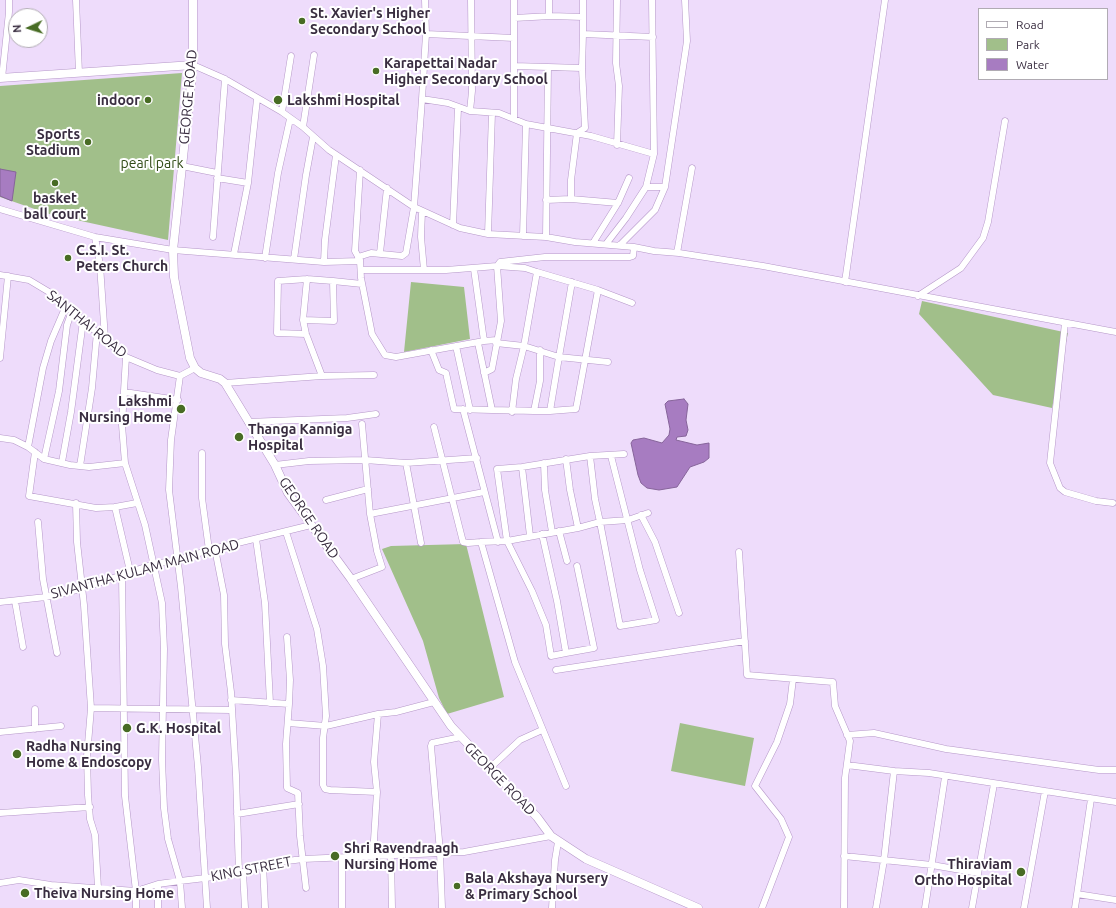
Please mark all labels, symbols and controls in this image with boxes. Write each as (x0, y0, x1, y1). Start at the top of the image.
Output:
place label: St. Xavier's Higher Secondary School (310, 5, 430, 38)
north arrow (8, 8, 48, 48)
legend (978, 8, 1108, 80)
marker: St. Xavier's Higher Secondary School (297, 16, 307, 26)
text: Road (1016, 18, 1044, 31)
text: N (11, 24, 23, 33)
text: Park (1016, 38, 1040, 51)
street label: GEORGE ROAD (175, 49, 201, 145)
place label: Karapettai Nadar Higher Secondary School (384, 55, 548, 88)
text: Water (1016, 58, 1049, 71)
marker: Karapettai Nadar Higher Secondary School (371, 66, 381, 76)
place label: indoor (97, 92, 140, 108)
place label: Lakshmi Hospital (287, 92, 399, 108)
marker: Lakshmi Hospital (272, 94, 284, 106)
marker: indoor (143, 95, 153, 105)
place label: Sports Stadium (26, 126, 80, 158)
marker: Sports Stadium (83, 137, 93, 147)
park label: pearl park (120, 155, 184, 171)
marker: basket ball court (50, 178, 60, 188)
place label: basket ball court (24, 190, 86, 222)
place label: C.S.I. St. Peters Church (76, 242, 168, 274)
marker: C.S.I. St. Peters Church (63, 253, 73, 263)
street label: SANTHAI ROAD (44, 287, 130, 361)
place label: Lakshmi Nursing Home (79, 393, 172, 426)
marker: Lakshmi Nursing Home (175, 403, 187, 415)
place label: Thanga Kanniga Hospital (248, 421, 352, 454)
marker: Thanga Kanniga Hospital (233, 431, 245, 443)
street label: GEORGE ROAD (275, 474, 343, 562)
street label: SIVANTHA KULAM MAIN ROAD (49, 536, 241, 602)
place label: G.K. Hospital (136, 720, 221, 736)
marker: G.K. Hospital (121, 722, 133, 734)
place label: Radha Nursing Home & Endoscopy (26, 738, 152, 770)
street label: GEORGE ROAD (461, 739, 539, 819)
marker: Radha Nursing Home & Endoscopy (11, 748, 23, 760)
place label: Shri Ravendraagh Nursing Home (344, 840, 459, 872)
marker: Shri Ravendraagh Nursing Home (329, 850, 341, 862)
street label: KING STREET (209, 853, 293, 885)
place label: Thiraviam Ortho Hospital (914, 856, 1012, 888)
marker: Thiraviam Ortho Hospital (1015, 866, 1027, 878)
place label: Bala Akshaya Nursery & Primary School (465, 870, 608, 902)
marker: Bala Akshaya Nursery & Primary School (452, 881, 462, 891)
place label: Theiva Nursing Home (34, 885, 174, 901)
marker: Theiva Nursing Home (19, 887, 31, 899)

